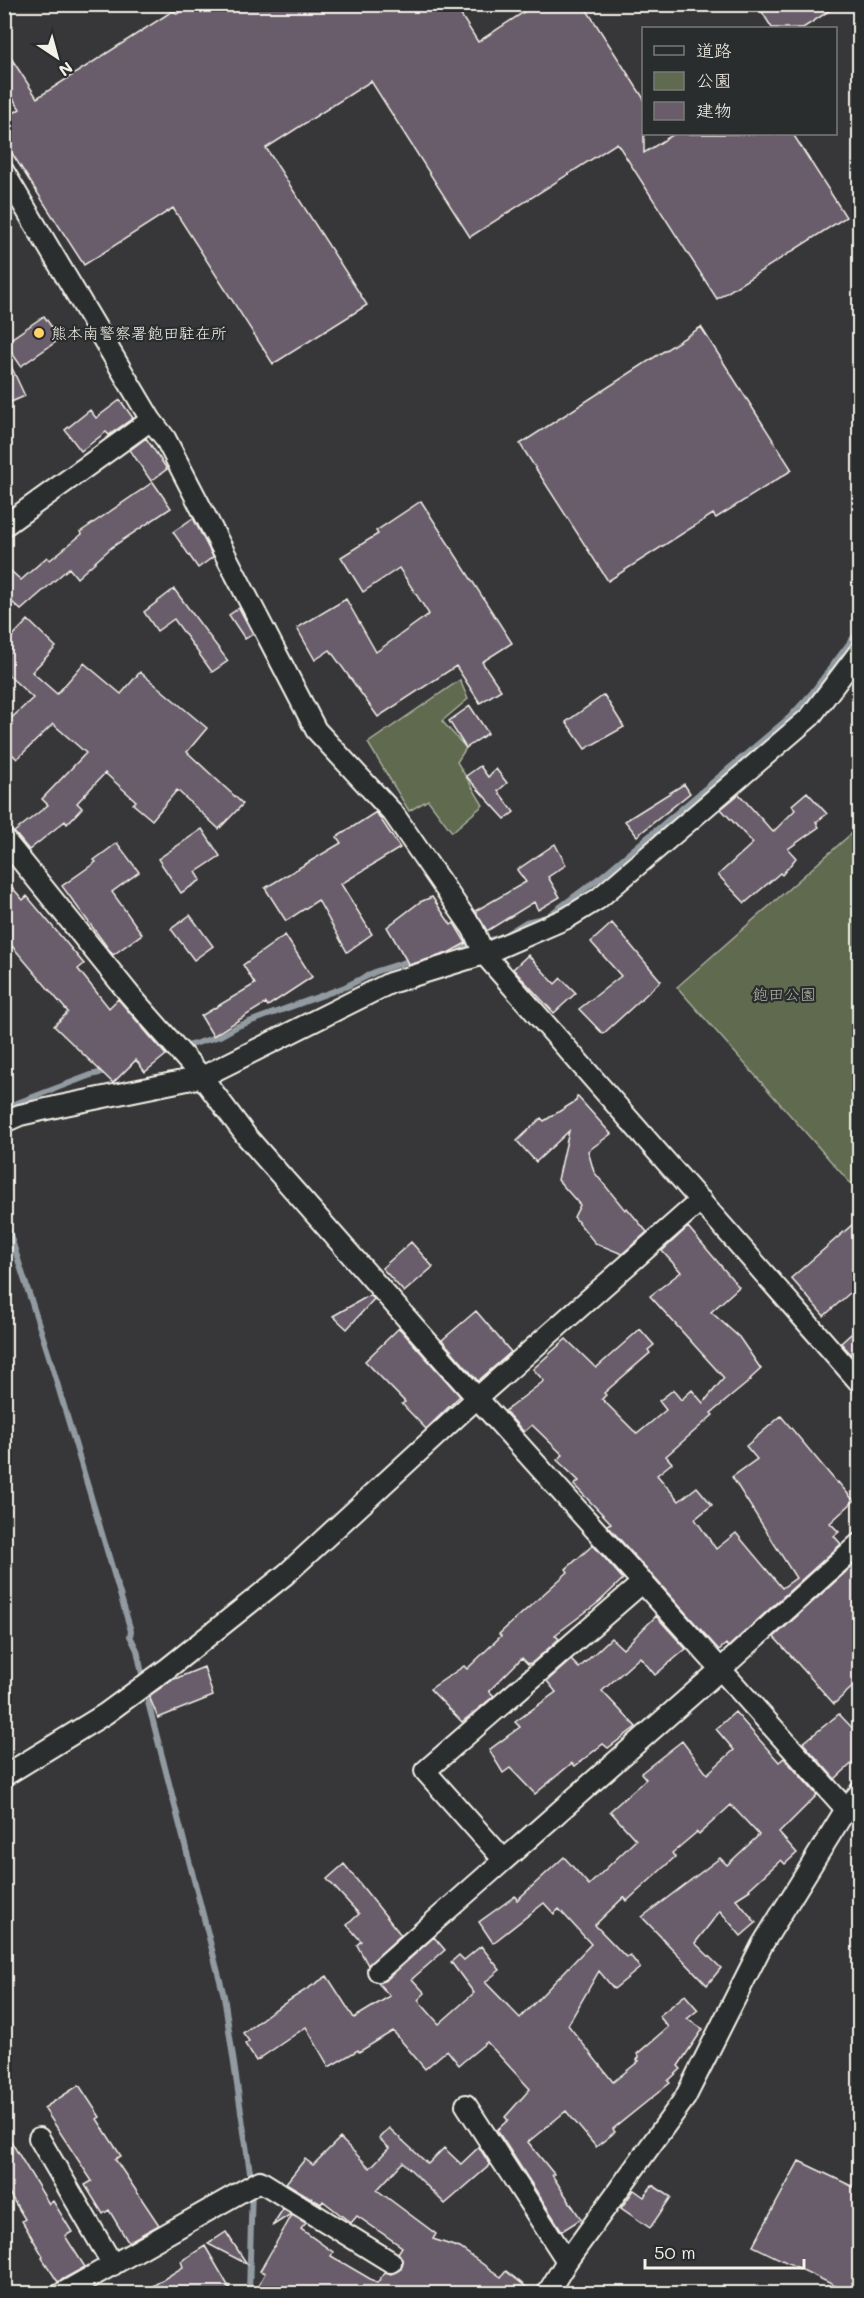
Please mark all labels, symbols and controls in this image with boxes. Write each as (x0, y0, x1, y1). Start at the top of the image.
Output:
north arrow (27, 27, 87, 87)
legend (642, 27, 837, 135)
text: 道路 (696, 38, 732, 62)
text: N (55, 57, 77, 82)
text: 公園 (696, 68, 732, 92)
text: 建物 (696, 98, 732, 122)
place label: 熊本南警察署飽田駐在所 (51, 322, 227, 343)
marker: 熊本南警察署飽田駐在所 (32, 326, 46, 340)
park label: 飽田公園 (752, 983, 816, 1004)
scale bar (645, 2232, 804, 2270)
text: 50 m (654, 2240, 696, 2264)

